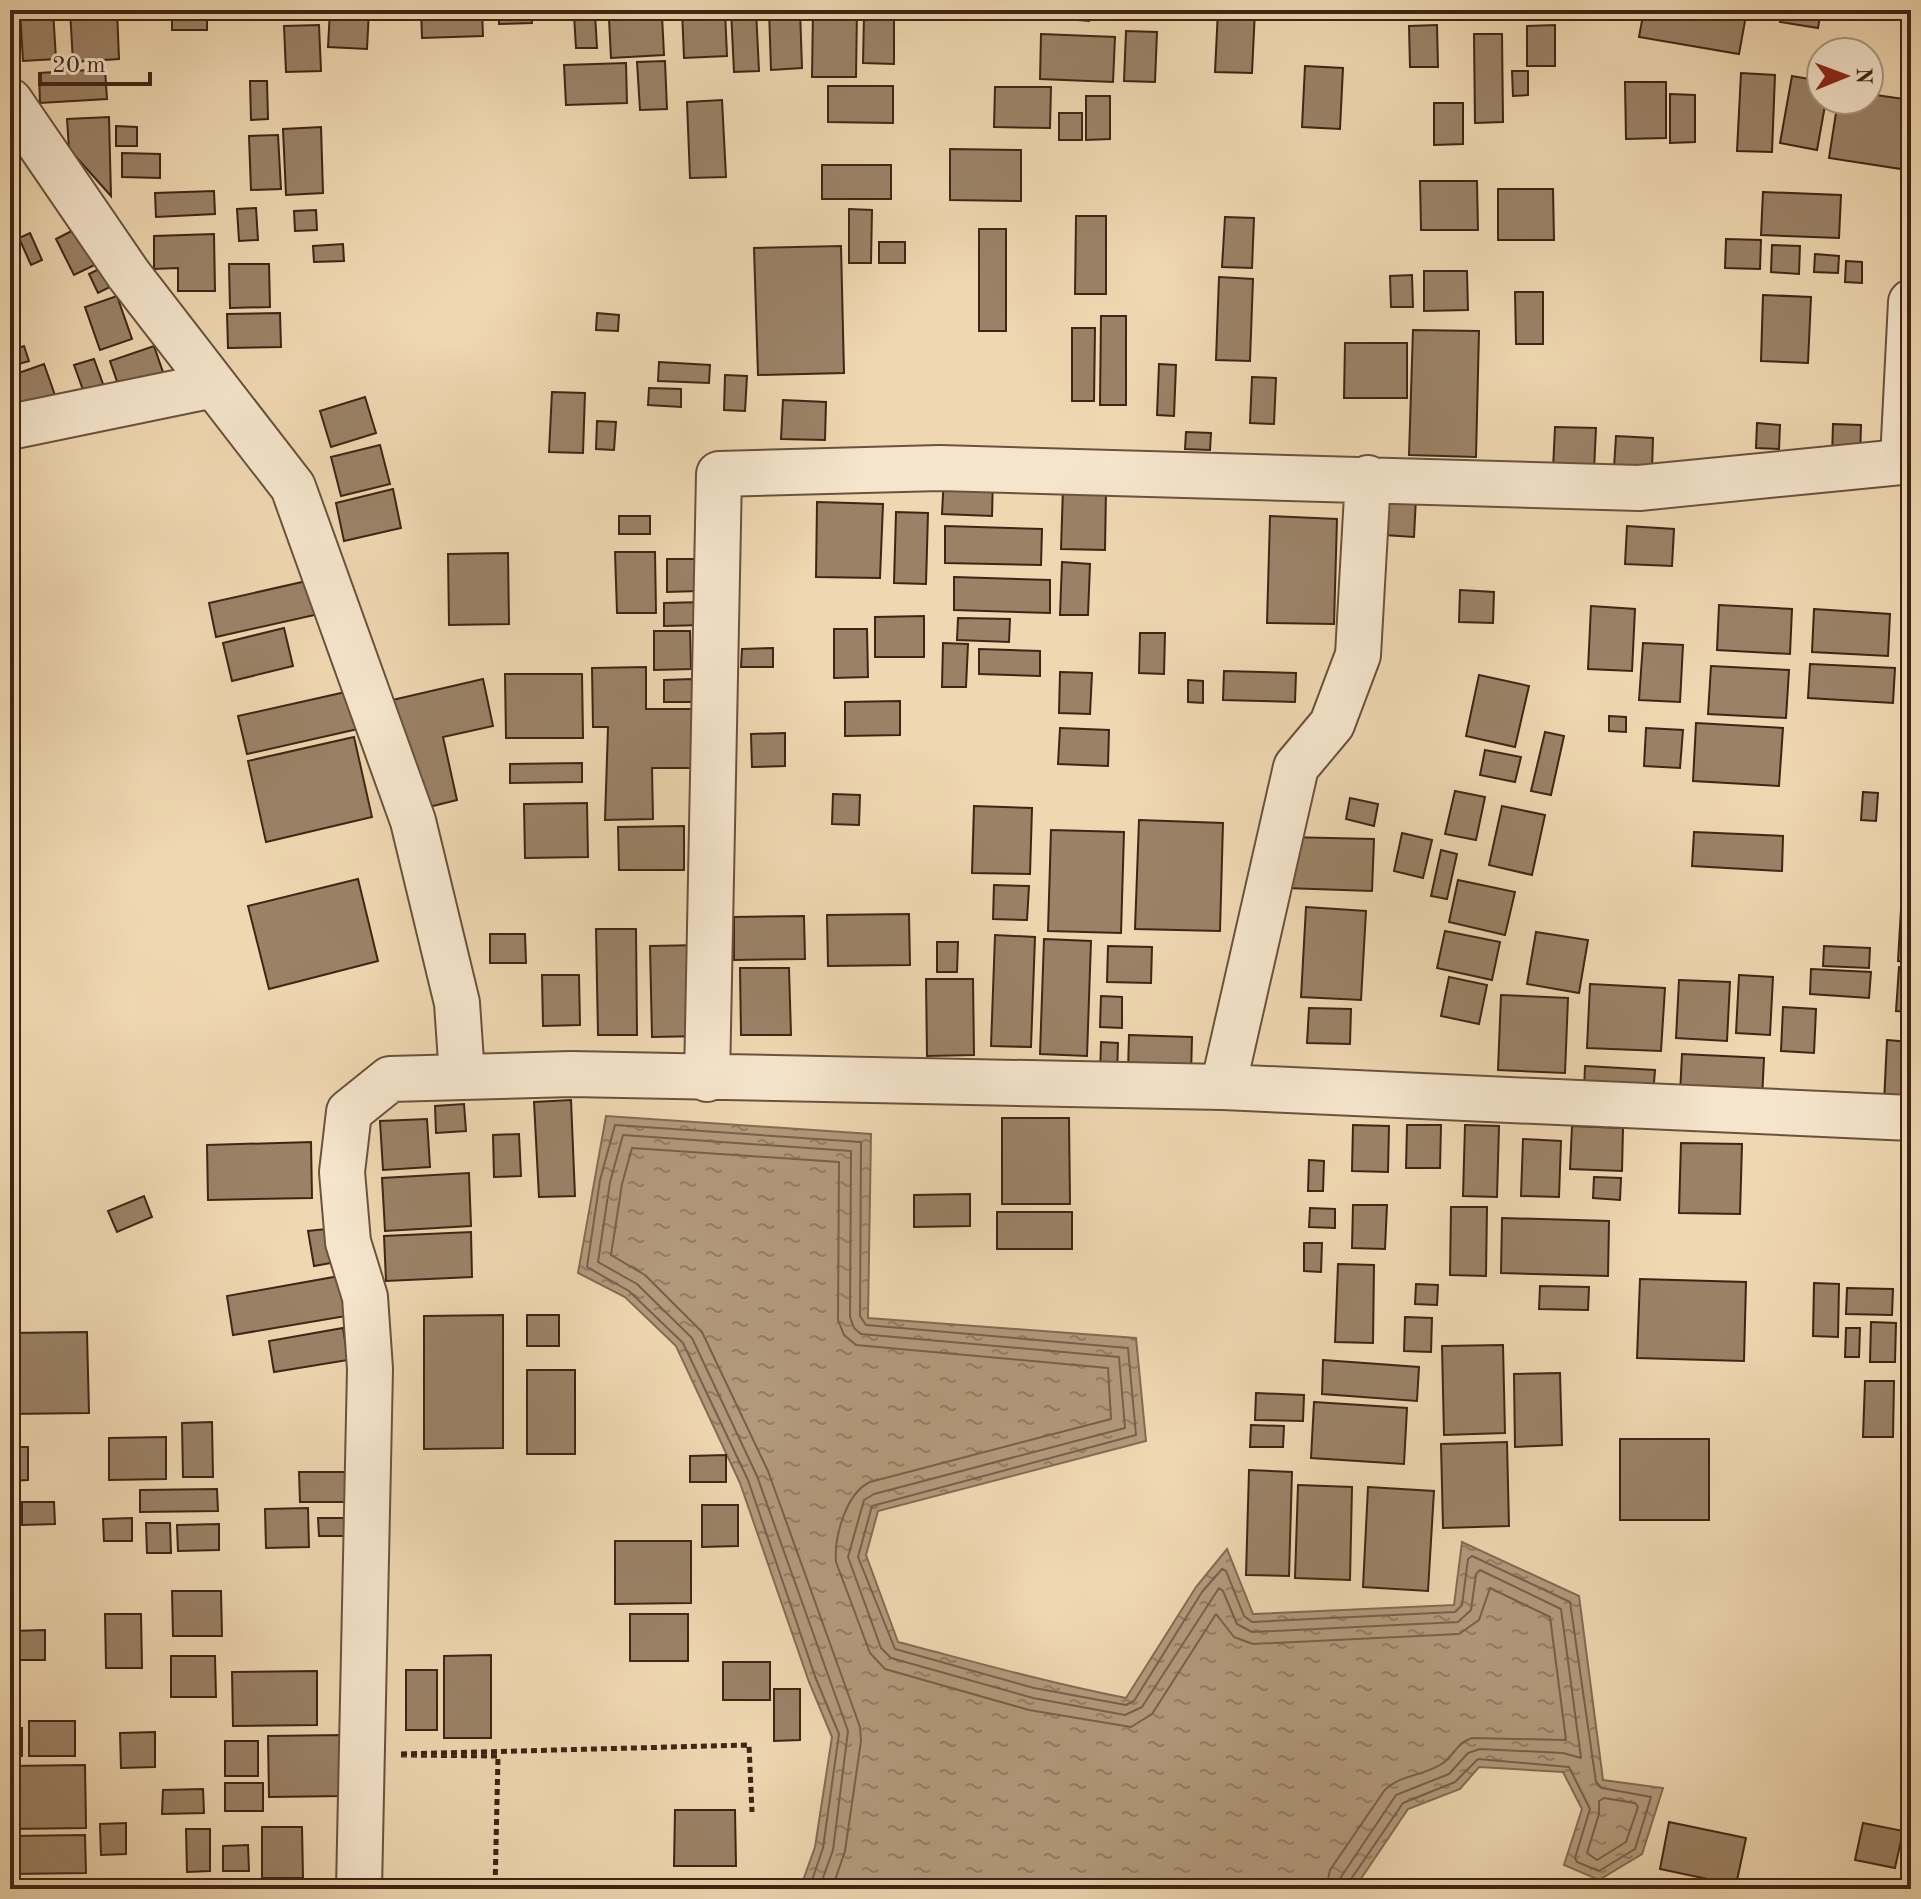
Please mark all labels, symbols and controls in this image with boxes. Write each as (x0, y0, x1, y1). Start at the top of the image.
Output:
scale bar (40, 36, 150, 86)
north arrow (1805, 36, 1885, 116)
text: 20 m (52, 54, 106, 78)
text: N (1852, 67, 1874, 84)

